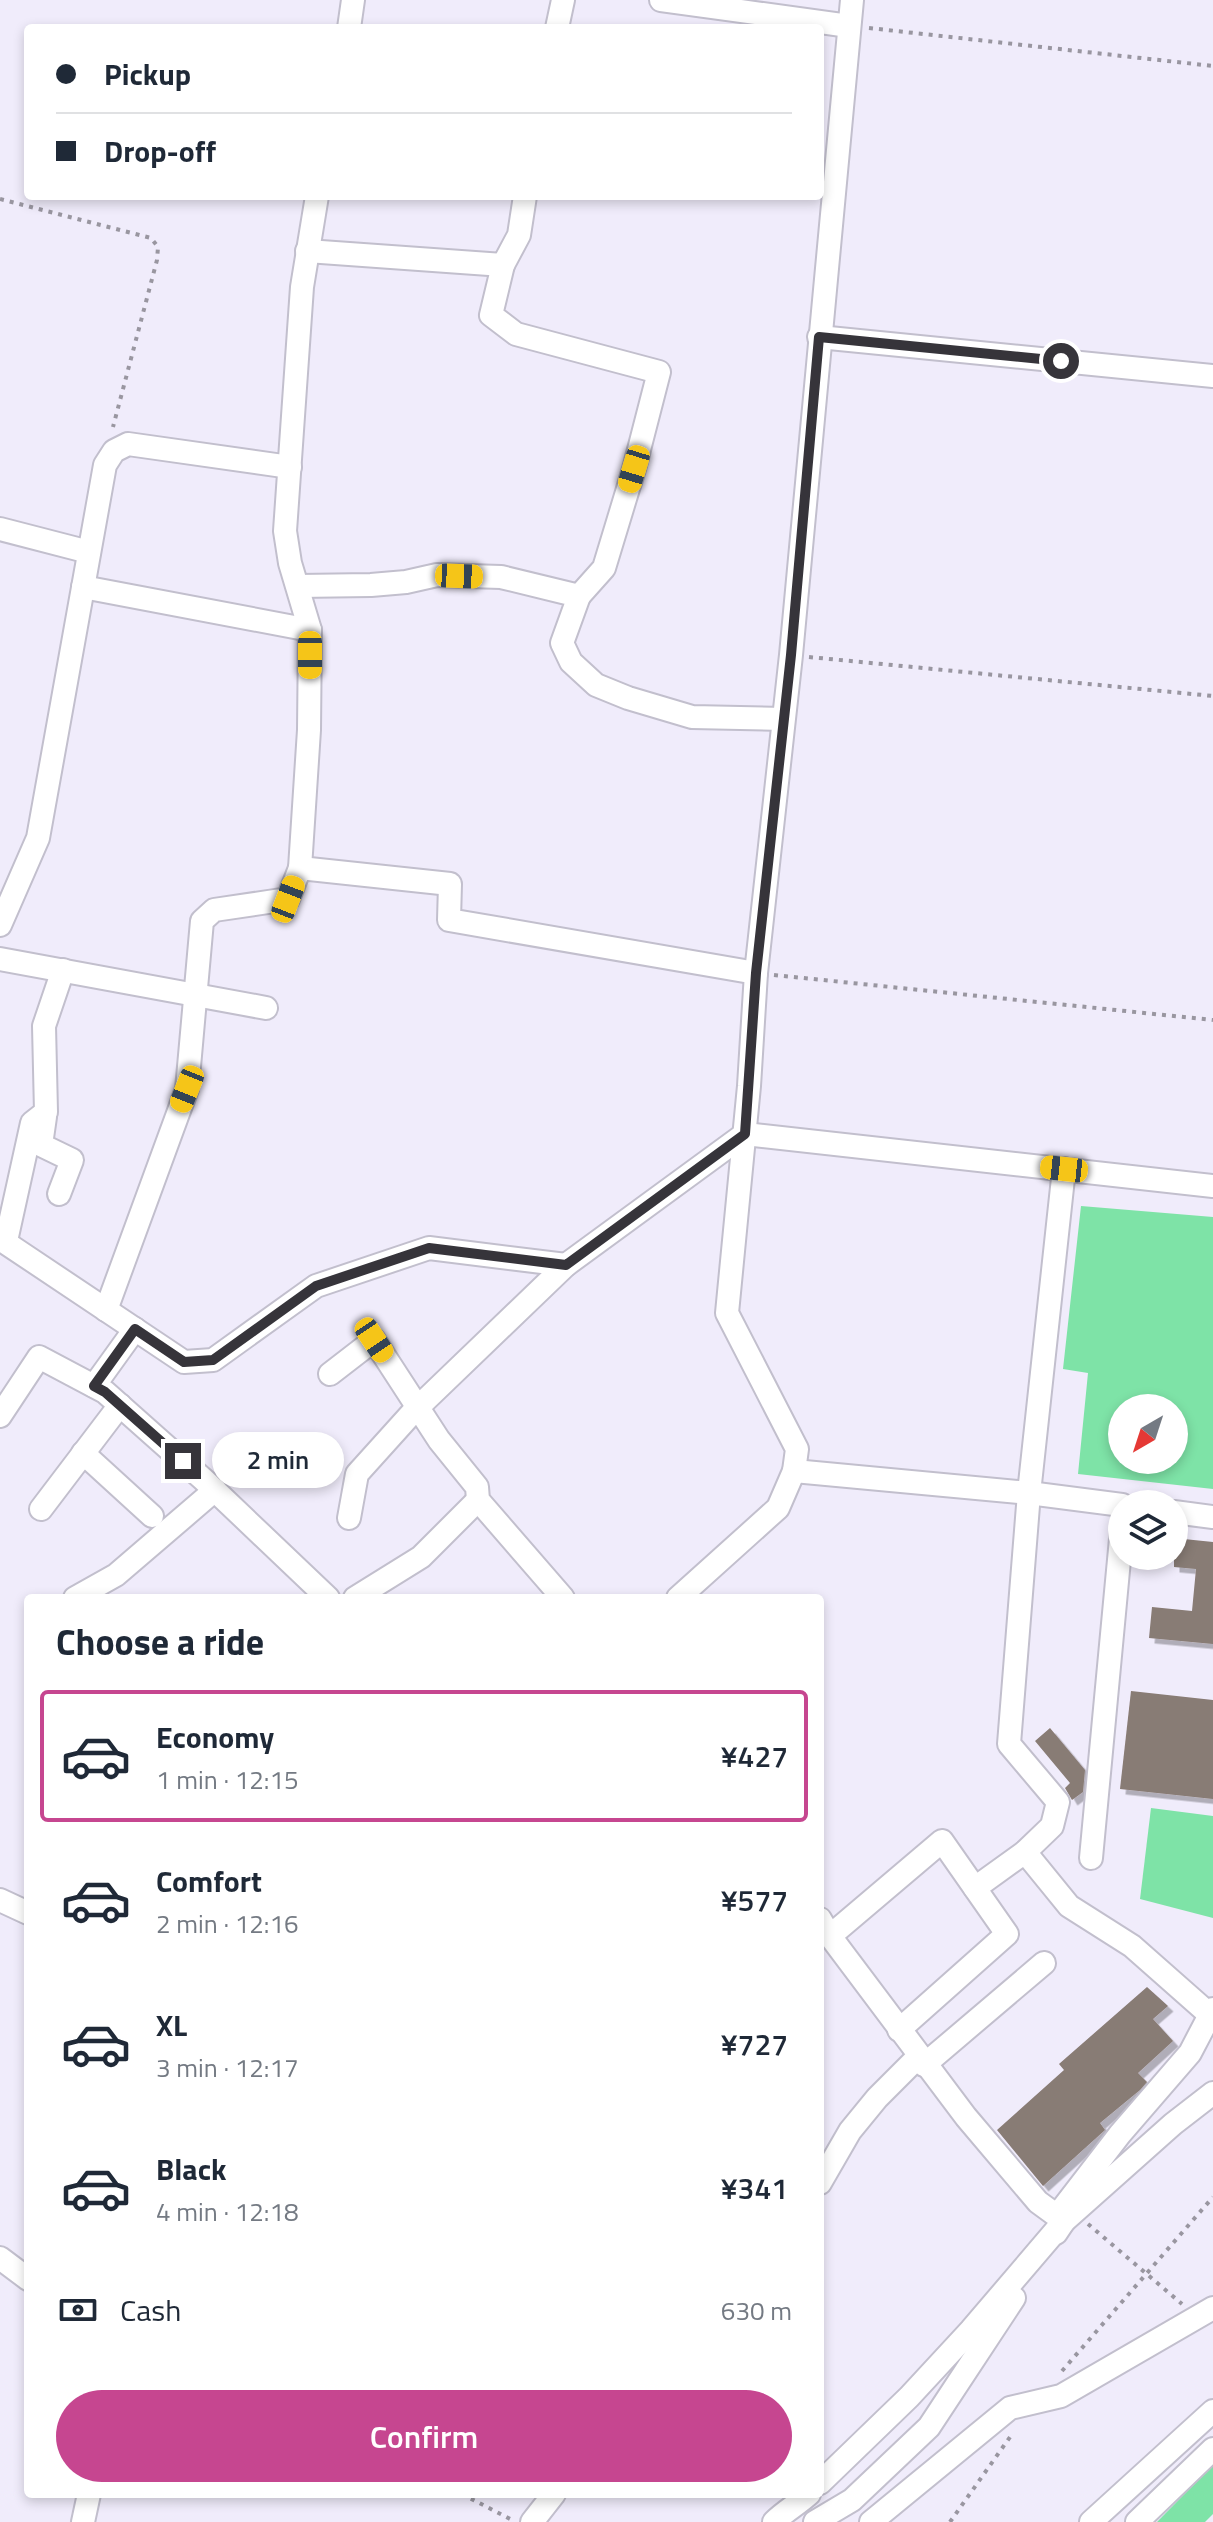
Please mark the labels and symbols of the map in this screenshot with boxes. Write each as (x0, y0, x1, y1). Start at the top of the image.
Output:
route start (1043, 343, 1079, 379)
car (616, 443, 652, 495)
car (435, 563, 483, 589)
car (298, 631, 322, 679)
car (268, 872, 308, 926)
car (167, 1062, 207, 1116)
car (1039, 1155, 1089, 1183)
car (351, 1313, 397, 1367)
north arrow (1108, 1394, 1188, 1474)
callout: 2 min (211, 1433, 343, 1489)
route end (165, 1443, 201, 1479)

